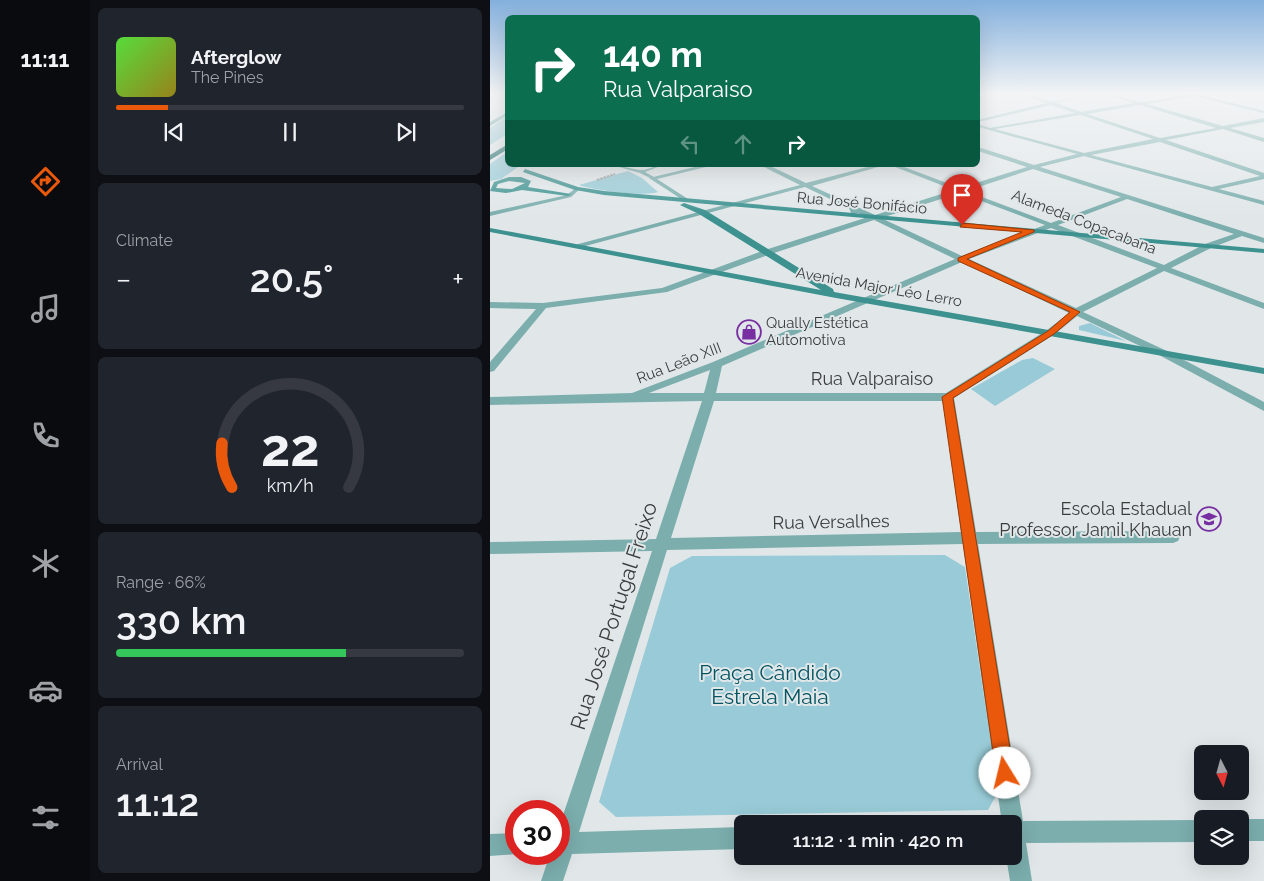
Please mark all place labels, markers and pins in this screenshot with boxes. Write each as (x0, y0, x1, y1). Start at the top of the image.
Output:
pin (941, 174, 983, 225)
place label: Qually Estética Automotiva (766, 314, 868, 349)
shop icon: Qually Estética Automotiva (736, 319, 762, 345)
place label: Escola Estadual Professor Jamil Khauan (999, 498, 1192, 540)
school or university icon: Escola Estadual Professor Jamil Khauan (1196, 506, 1222, 532)

